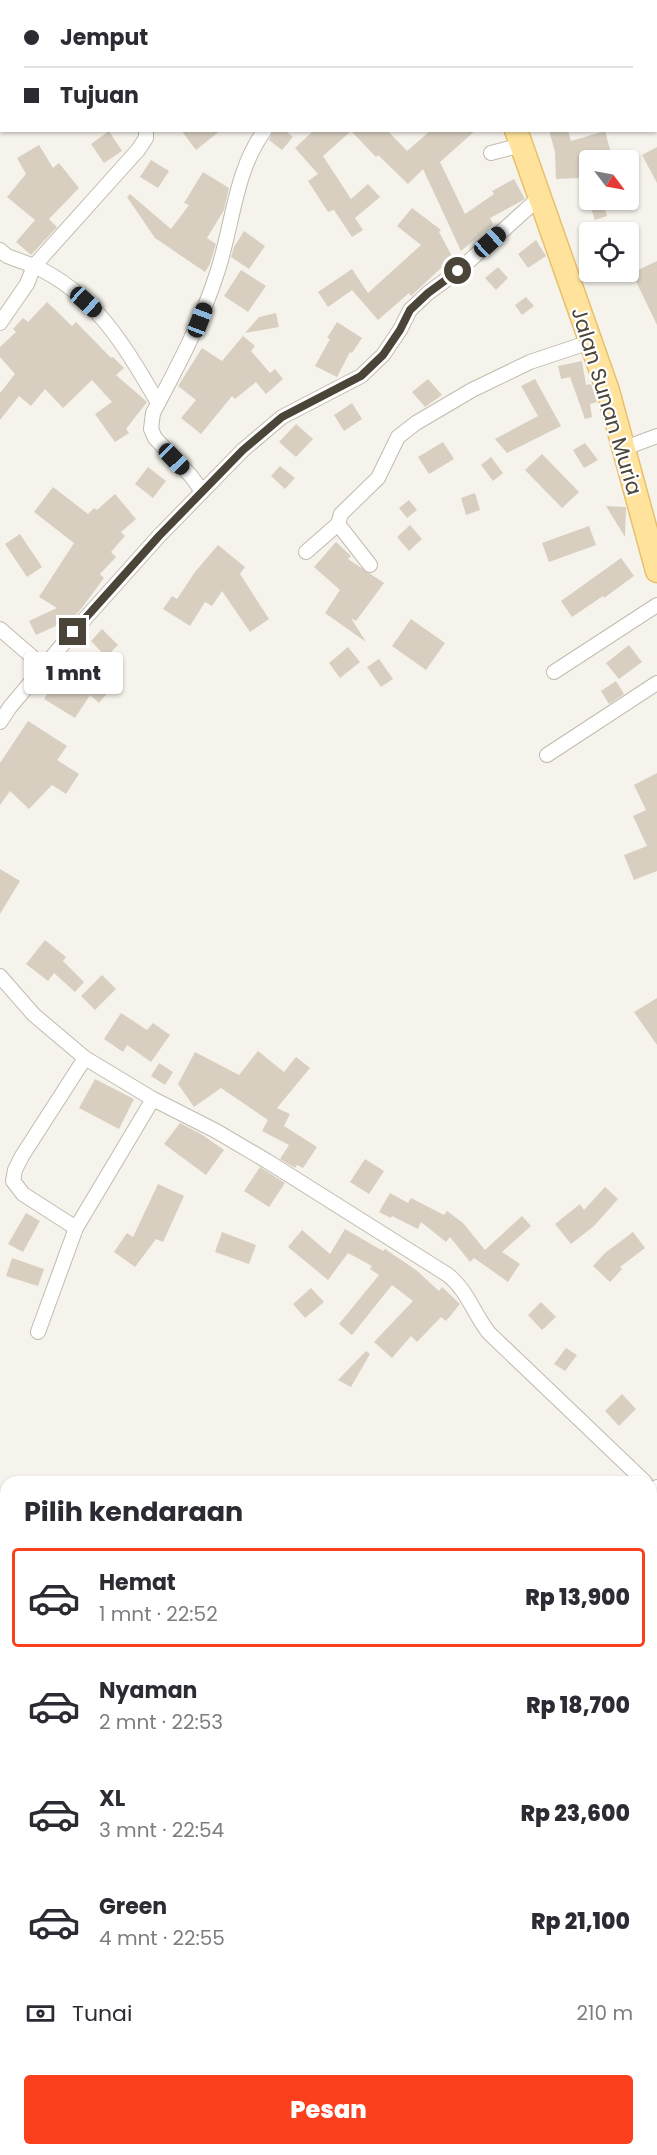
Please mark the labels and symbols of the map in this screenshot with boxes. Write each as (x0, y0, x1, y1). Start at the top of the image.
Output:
north arrow (579, 150, 639, 210)
car (471, 223, 509, 261)
route start (444, 257, 471, 284)
car (67, 283, 105, 321)
car (185, 300, 215, 340)
street label: Jalan Sunan Muria (565, 304, 649, 498)
car (155, 440, 193, 478)
route end (59, 618, 86, 645)
callout: 1 mnt (23, 653, 122, 695)

